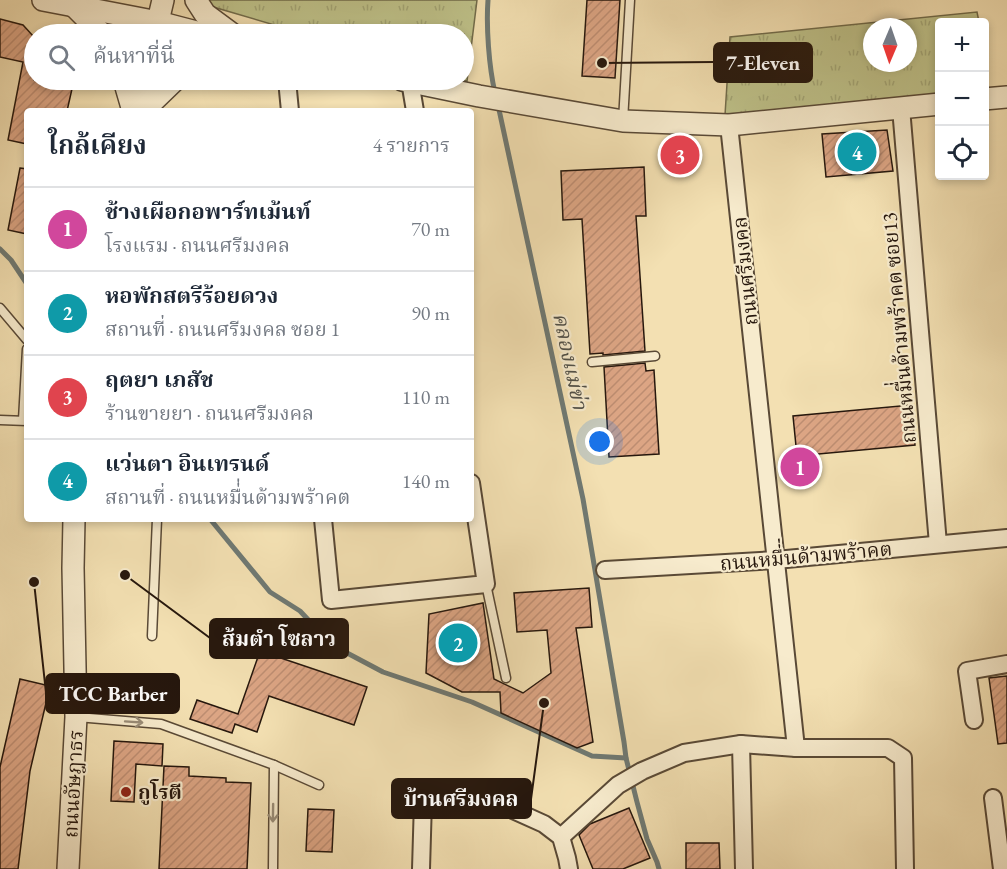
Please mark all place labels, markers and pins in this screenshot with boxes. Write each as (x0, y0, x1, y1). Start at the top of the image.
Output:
callout: 7-Eleven (714, 43, 812, 82)
pin: 4 (838, 130, 876, 174)
pin: 3 (660, 132, 700, 178)
pin: 1 (780, 444, 820, 490)
callout: ส้มตำ โซลาว (210, 619, 348, 658)
pin: 2 (438, 620, 478, 666)
callout: TCC Barber (46, 674, 179, 713)
place label: กูโรตี (138, 779, 182, 805)
callout: บ้านศรีมงคล (392, 779, 531, 818)
marker: กูโรตี (119, 785, 133, 799)

